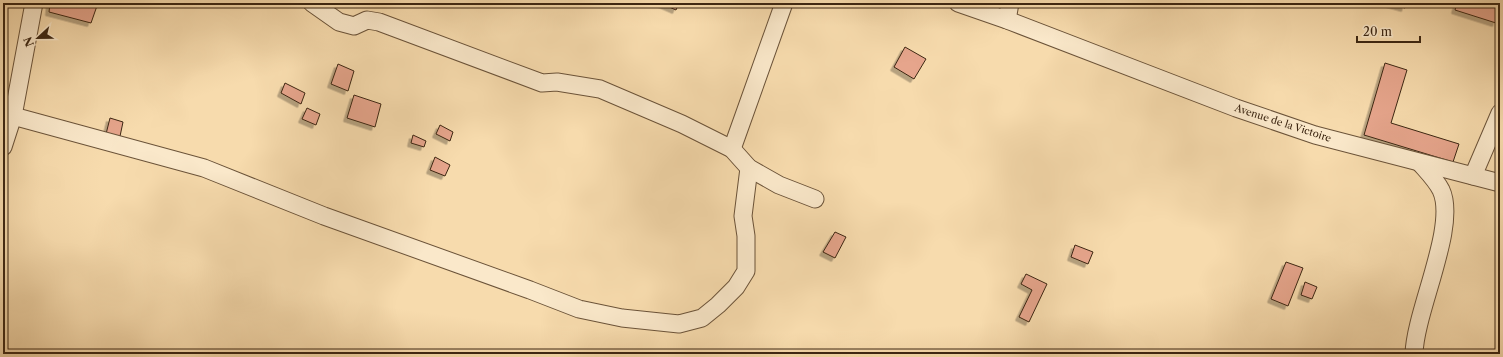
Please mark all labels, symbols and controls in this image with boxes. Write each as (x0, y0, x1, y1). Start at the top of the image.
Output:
north arrow (18, 18, 58, 58)
scale bar (1357, 18, 1420, 44)
text: 20 m (1363, 24, 1392, 39)
text: N (20, 34, 37, 49)
street label: Avenue de la Victoire (1232, 101, 1333, 145)

